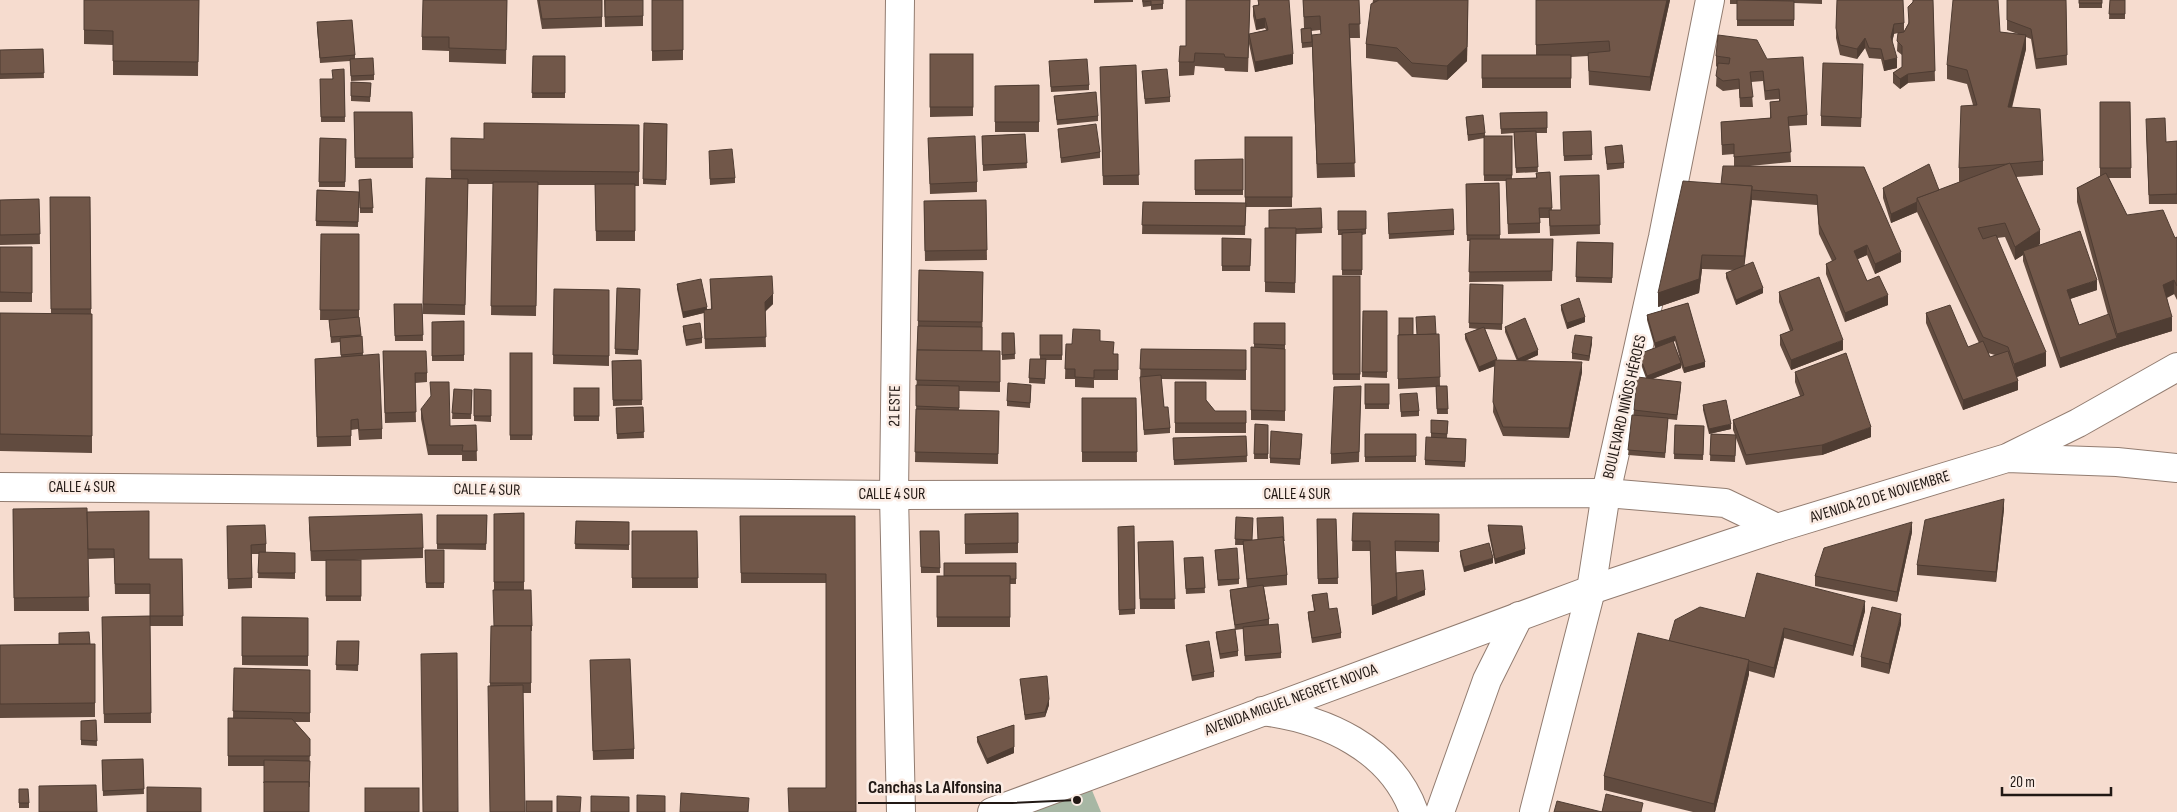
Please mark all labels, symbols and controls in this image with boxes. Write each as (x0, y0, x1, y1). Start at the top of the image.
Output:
street label: BOULEVARD NIÑOS HÉROES (1599, 333, 1651, 481)
street label: 21 ESTE (885, 385, 905, 427)
street label: AVENIDA 20 DE NOVIEMBRE (1807, 467, 1952, 528)
street label: CALLE 4 SUR (49, 478, 116, 497)
street label: CALLE 4 SUR (453, 480, 521, 500)
street label: CALLE 4 SUR (859, 485, 926, 504)
street label: CALLE 4 SUR (1264, 485, 1331, 504)
street label: AVENIDA MIGUEL NEGRETE NOVOA (1201, 660, 1380, 740)
scale bar (2002, 764, 2111, 796)
callout: Canchas La Alfonsina (858, 770, 1012, 803)
text: 20 m (2010, 773, 2035, 792)
text: Canchas La Alfonsina (868, 777, 1002, 798)

